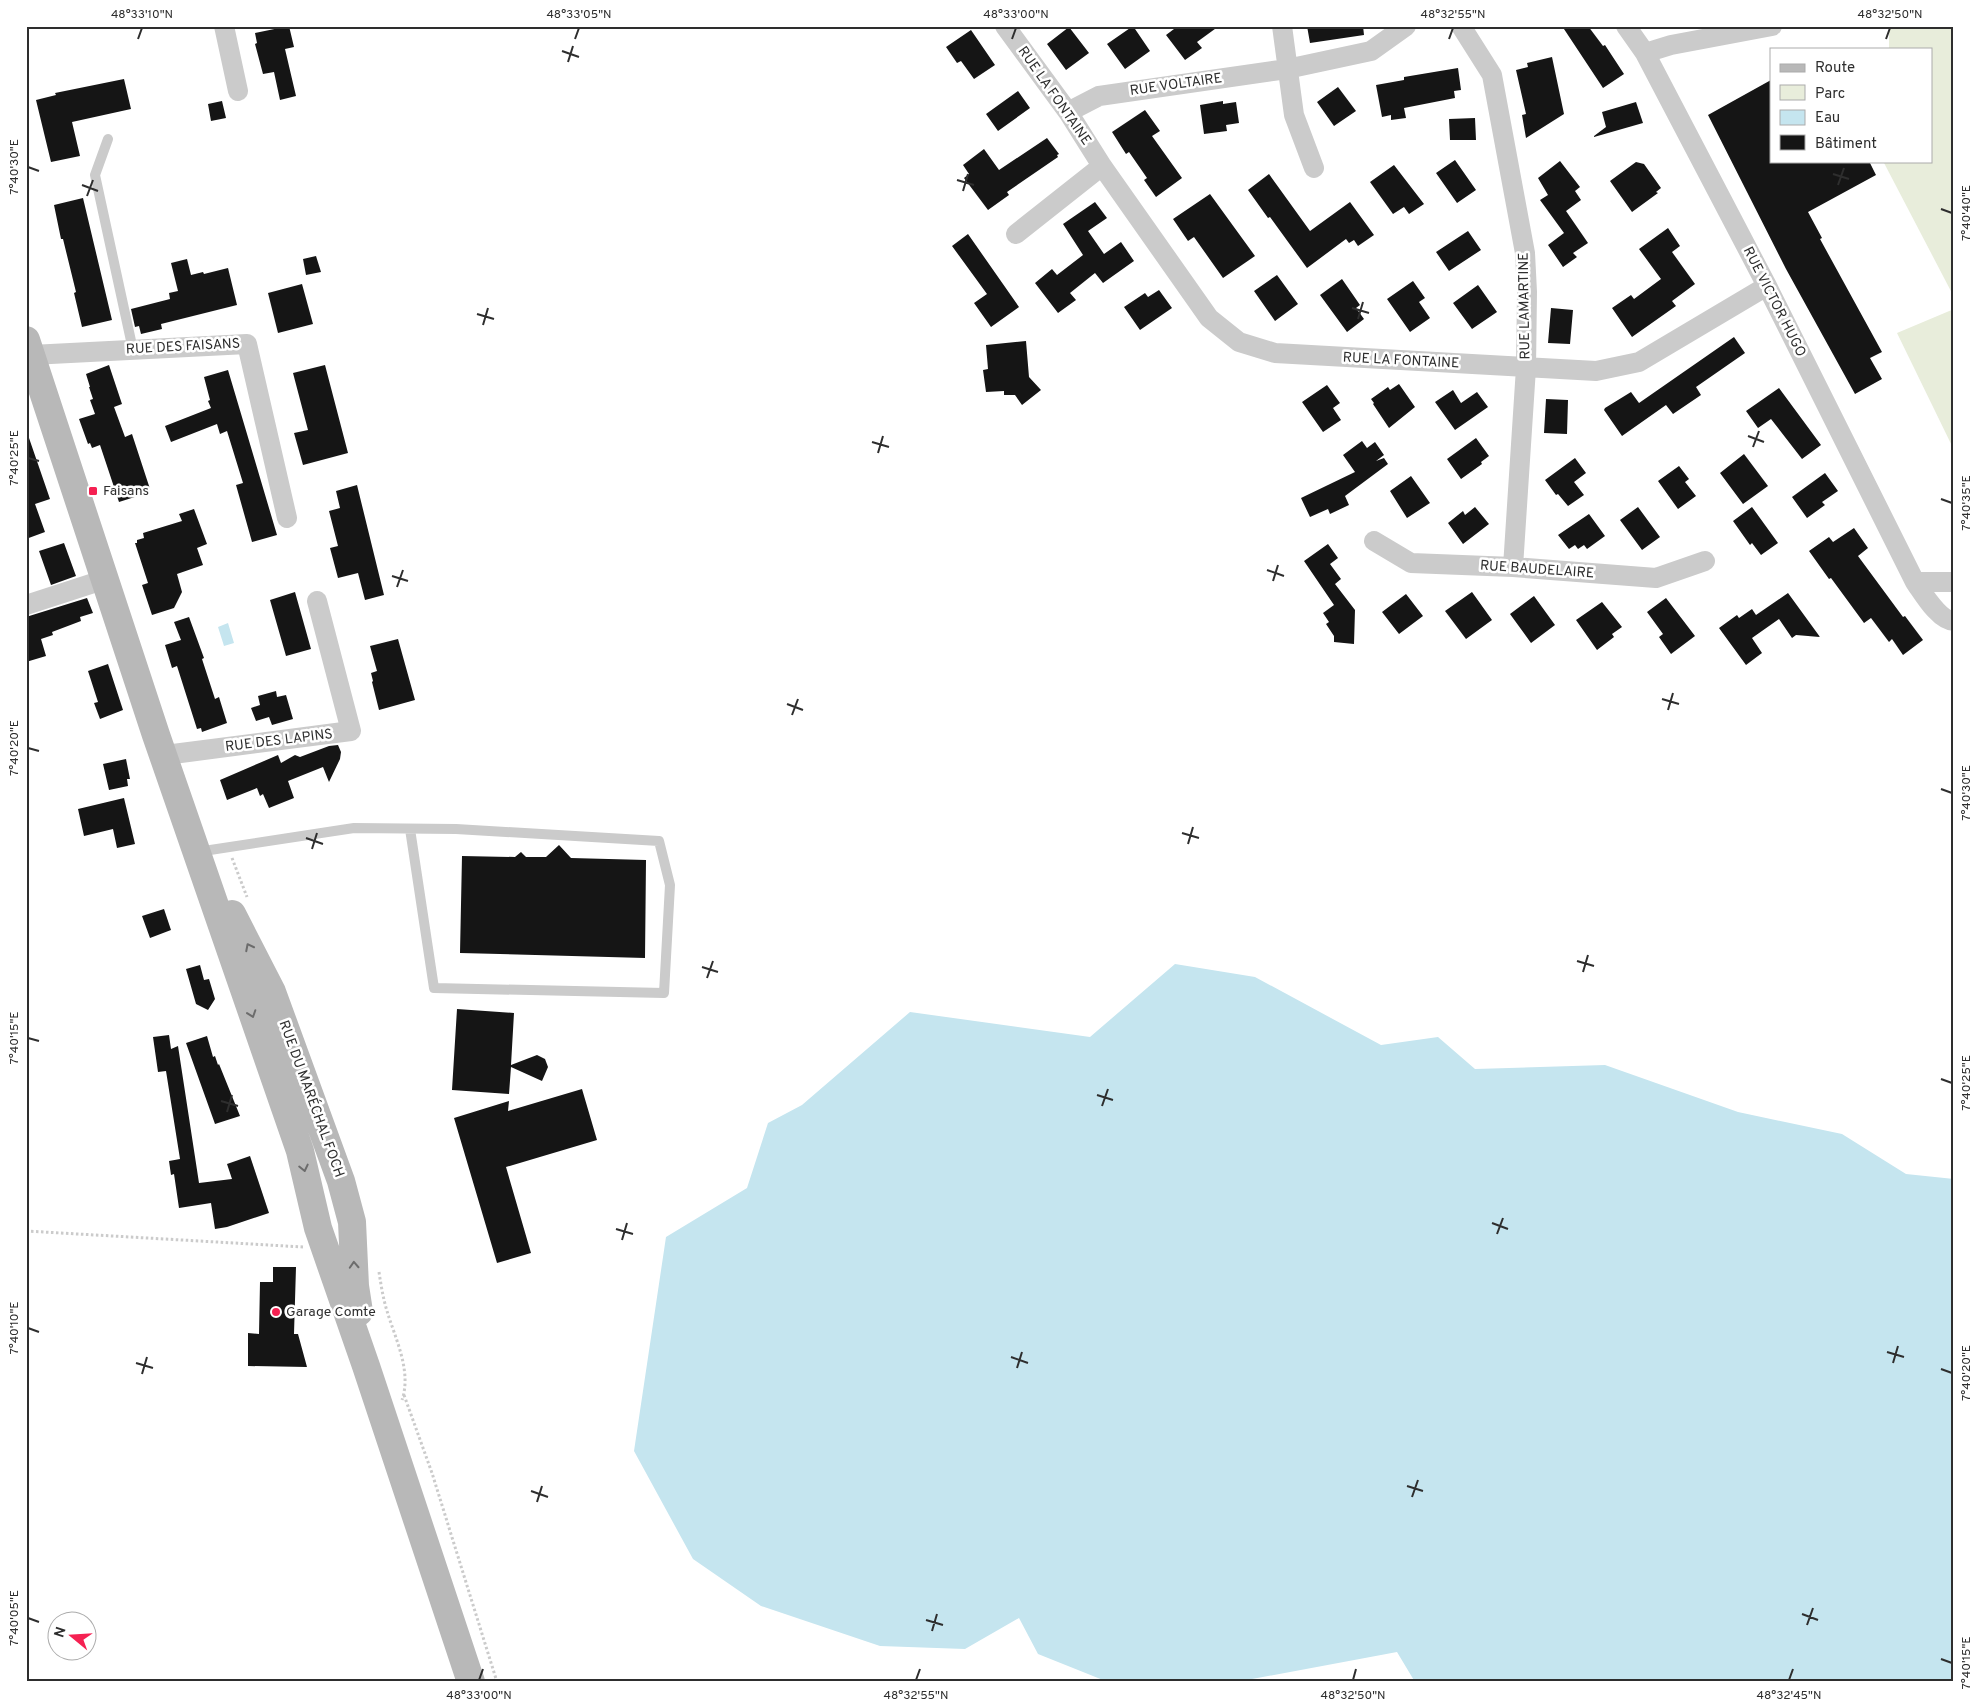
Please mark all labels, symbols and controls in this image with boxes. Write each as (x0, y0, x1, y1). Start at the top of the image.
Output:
text: 48°33'10"N (111, 7, 173, 23)
text: 48°33'05"N (546, 7, 612, 23)
text: 48°33'00"N (983, 7, 1049, 23)
text: 48°32'55"N (1421, 7, 1485, 23)
text: 48°32'50"N (1857, 7, 1923, 23)
street label: RUE LA FONTAINE (1014, 43, 1094, 149)
legend (1770, 48, 1932, 162)
text: Route (1815, 59, 1855, 78)
street label: RUE VOLTAIRE (1129, 70, 1223, 100)
text: Parc (1815, 85, 1845, 104)
text: Eau (1815, 109, 1840, 128)
text: Bâtiment (1815, 135, 1877, 154)
text: 7°40'30"E (7, 139, 23, 195)
text: 7°40'40"E (1959, 185, 1975, 241)
street label: RUE VICTOR HUGO (1739, 244, 1809, 360)
street label: RUE LAMARTINE (1516, 252, 1534, 360)
street label: RUE DES FAISANS (125, 336, 241, 358)
street label: RUE LA FONTAINE (1342, 349, 1460, 373)
text: 7°40'25"E (7, 430, 23, 486)
text: 7°40'35"E (1959, 475, 1975, 531)
place label: Faisans (103, 483, 149, 500)
marker: Faisans (87, 485, 99, 497)
street label: RUE BAUDELAIRE (1479, 558, 1595, 582)
text: 7°40'20"E (7, 720, 23, 776)
street label: RUE DES LAPINS (224, 726, 334, 756)
text: 7°40'30"E (1959, 765, 1975, 821)
one-way arrow (245, 943, 255, 952)
one-way arrow (246, 1009, 256, 1017)
text: 7°40'15"E (7, 1012, 23, 1064)
street label: RUE DU MARÉCHAL FOCH (275, 1018, 348, 1180)
text: 7°40'25"E (1959, 1055, 1975, 1111)
one-way arrow (298, 1163, 309, 1172)
one-way arrow (349, 1261, 360, 1269)
text: 7°40'10"E (7, 1301, 23, 1355)
place label: Garage Comte (286, 1304, 376, 1321)
marker: Garage Comte (270, 1306, 282, 1318)
text: 7°40'20"E (1959, 1345, 1975, 1401)
text: 7°40'05"E (7, 1590, 23, 1646)
north arrow (48, 1610, 98, 1660)
text: N (51, 1625, 71, 1640)
text: 7°40'15"E (1959, 1637, 1975, 1689)
text: 48°33'00"N (446, 1688, 512, 1704)
text: 48°32'55"N (884, 1688, 948, 1704)
text: 48°32'50"N (1320, 1688, 1386, 1704)
text: 48°32'45"N (1757, 1688, 1821, 1704)

